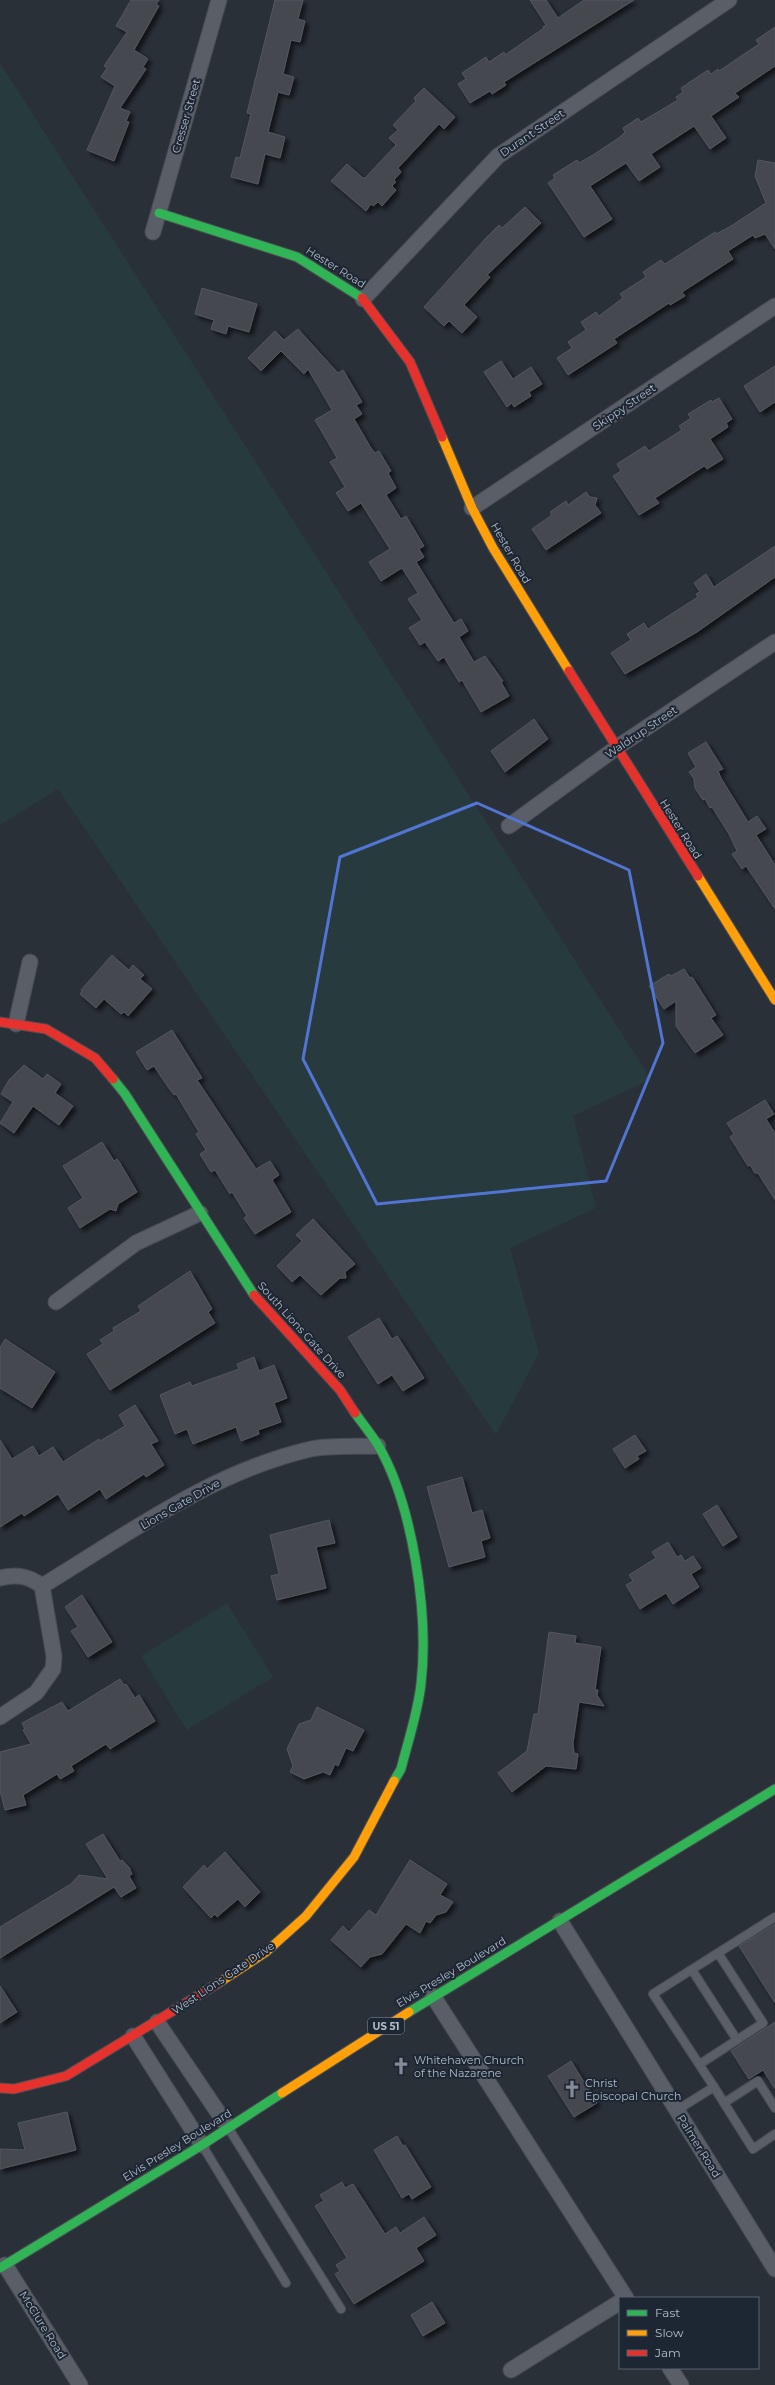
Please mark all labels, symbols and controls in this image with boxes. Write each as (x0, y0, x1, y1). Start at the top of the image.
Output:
street label: Cresser Street (169, 77, 203, 155)
street label: Durant Street (497, 106, 567, 160)
street label: Hester Road (303, 243, 369, 291)
street label: Skippy Street (590, 380, 659, 433)
street label: Hester Road (488, 520, 534, 586)
street label: Waldrup Street (602, 702, 680, 761)
street label: Hester Road (657, 796, 705, 862)
street label: South Lions Gate Drive (255, 1279, 349, 1382)
street label: Lions Gate Drive (138, 1475, 223, 1532)
street label: Elvis Presley Boulevard (393, 1934, 509, 2010)
street label: West Lions Gate Drive (169, 1938, 277, 2018)
road number: US 51 (368, 2018, 404, 2034)
place label: Whitehaven Church of the Nazarene (414, 2053, 524, 2080)
church icon: Whitehaven Church of the Nazarene (391, 2056, 411, 2076)
place label: Christ Episcopal Church (585, 2076, 681, 2103)
church icon: Christ Episcopal Church (562, 2079, 582, 2099)
street label: Elvis Presley Boulevard (120, 2106, 234, 2184)
street label: Palmer Road (674, 2112, 724, 2180)
street label: McClure Road (17, 2288, 69, 2362)
legend (619, 2297, 759, 2369)
text: Fast (655, 2305, 680, 2320)
text: Slow (655, 2325, 684, 2340)
text: Jam (654, 2345, 681, 2360)

